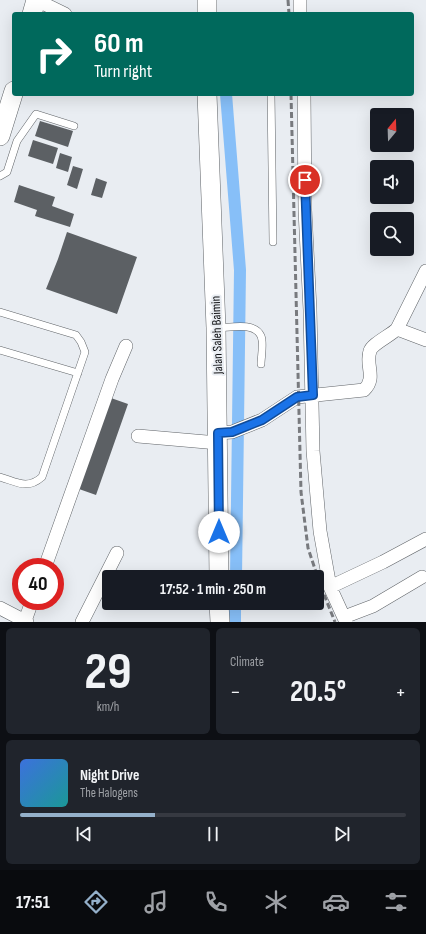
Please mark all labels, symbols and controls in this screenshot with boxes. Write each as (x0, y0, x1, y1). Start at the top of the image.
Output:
text: 60 m (94, 27, 143, 60)
icon: right (28, 28, 80, 80)
text: Turn right (94, 61, 152, 82)
north arrow (370, 108, 414, 152)
map controls (370, 108, 414, 256)
button: sound (370, 160, 414, 204)
pin (288, 163, 322, 197)
icon: arrive (294, 169, 316, 191)
button: search (370, 212, 414, 256)
street label: Jalan Saleh Baimin (208, 296, 226, 375)
position arrow (198, 511, 240, 553)
speed limit sign: 40 (12, 558, 64, 610)
text: 17:52 · 1 min · 250 m (160, 580, 266, 599)
text: 29 (84, 641, 132, 704)
text: Climate (230, 654, 264, 670)
text: 20.5° (290, 674, 346, 710)
text: − (230, 679, 241, 706)
text: + (395, 679, 406, 706)
text: km/h (97, 699, 119, 715)
text: Night Drive (80, 766, 139, 785)
text: The Halogens (80, 785, 138, 801)
icon: previous (73, 823, 95, 845)
icon: pause (202, 823, 224, 845)
icon: next (331, 823, 353, 845)
icon: directions (82, 888, 110, 916)
icon: music (142, 888, 170, 916)
icon: phone (202, 888, 230, 916)
icon: climate (262, 888, 290, 916)
icon: car (322, 888, 350, 916)
icon: filters (382, 888, 410, 916)
text: 17:51 (16, 892, 50, 913)

